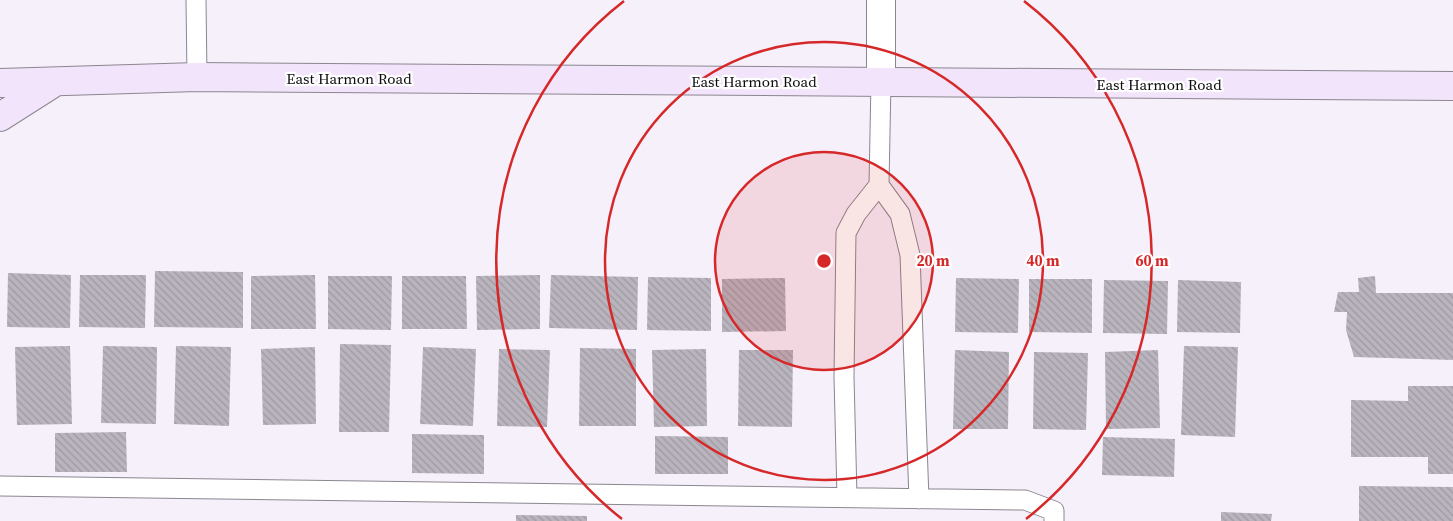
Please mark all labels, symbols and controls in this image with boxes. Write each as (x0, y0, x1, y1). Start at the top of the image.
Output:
street label: East Harmon Road (286, 68, 412, 89)
street label: East Harmon Road (691, 71, 817, 92)
street label: East Harmon Road (1096, 74, 1222, 95)
text: 20 m (916, 250, 950, 271)
text: 40 m (1026, 250, 1060, 271)
text: 60 m (1135, 250, 1169, 271)
centre of rings (815, 252, 833, 270)

